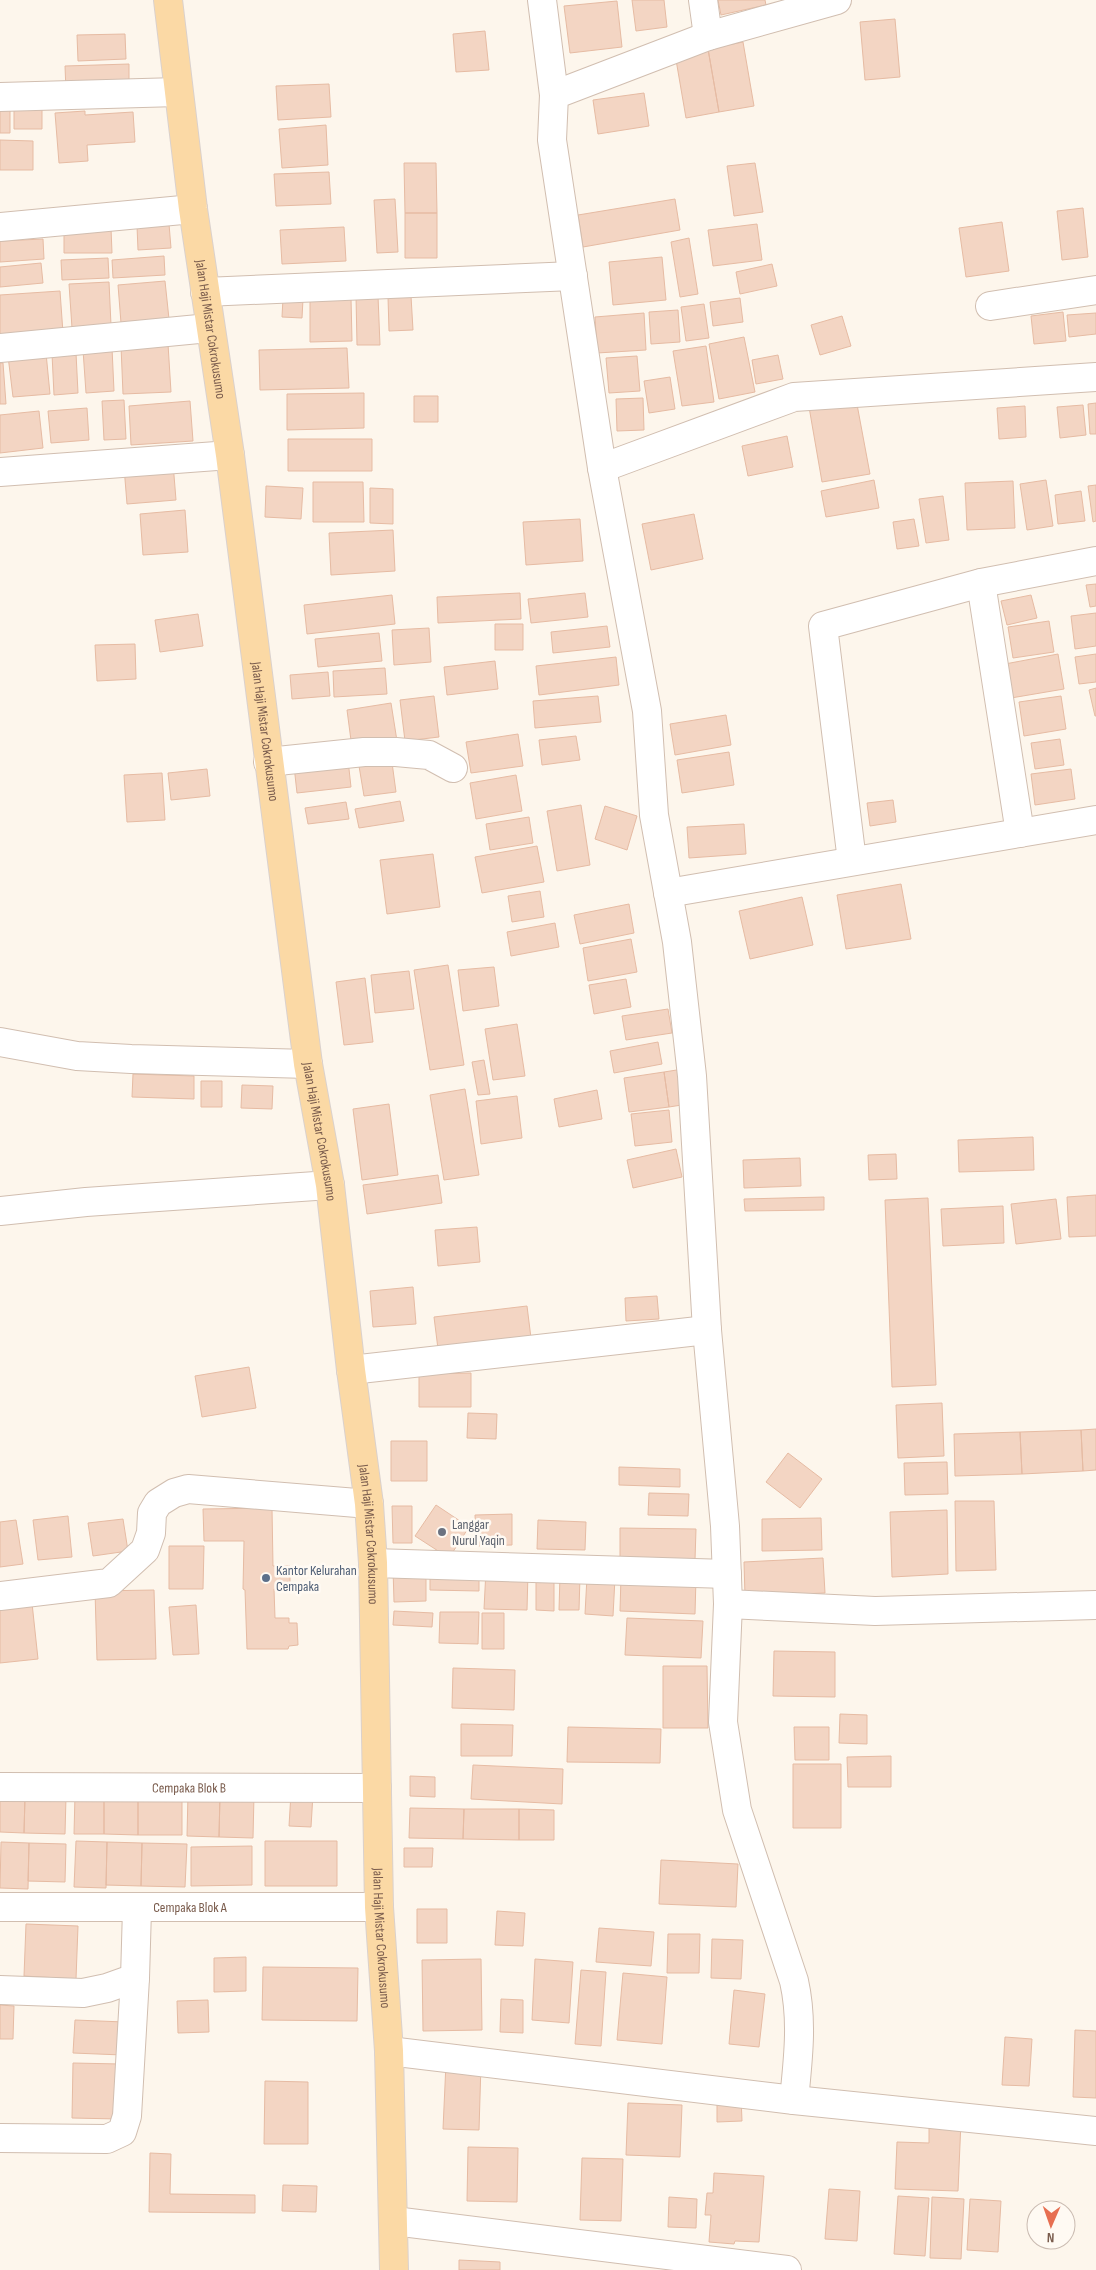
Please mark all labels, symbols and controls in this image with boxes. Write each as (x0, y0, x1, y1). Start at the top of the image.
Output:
street label: Jalan Haji Mistar Cokrokusumo (192, 257, 229, 400)
street label: Jalan Haji Mistar Cokrokusumo (247, 660, 282, 803)
street label: Jalan Haji Mistar Cokrokusumo (299, 1060, 340, 1202)
street label: Jalan Haji Mistar Cokrokusumo (355, 1462, 382, 1605)
place label: Langgar Nurul Yaqin (452, 1516, 505, 1549)
marker: Langgar Nurul Yaqin (436, 1526, 448, 1538)
place label: Kantor Kelurahan Cempaka (276, 1562, 357, 1595)
marker: Kantor Kelurahan Cempaka (260, 1572, 272, 1584)
street label: Cempaka Blok B (152, 1779, 226, 1797)
street label: Jalan Haji Mistar Cokrokusumo (369, 1867, 394, 2009)
street label: Cempaka Blok A (153, 1899, 228, 1916)
north arrow (1026, 2200, 1076, 2250)
text: N (1047, 2229, 1055, 2246)

